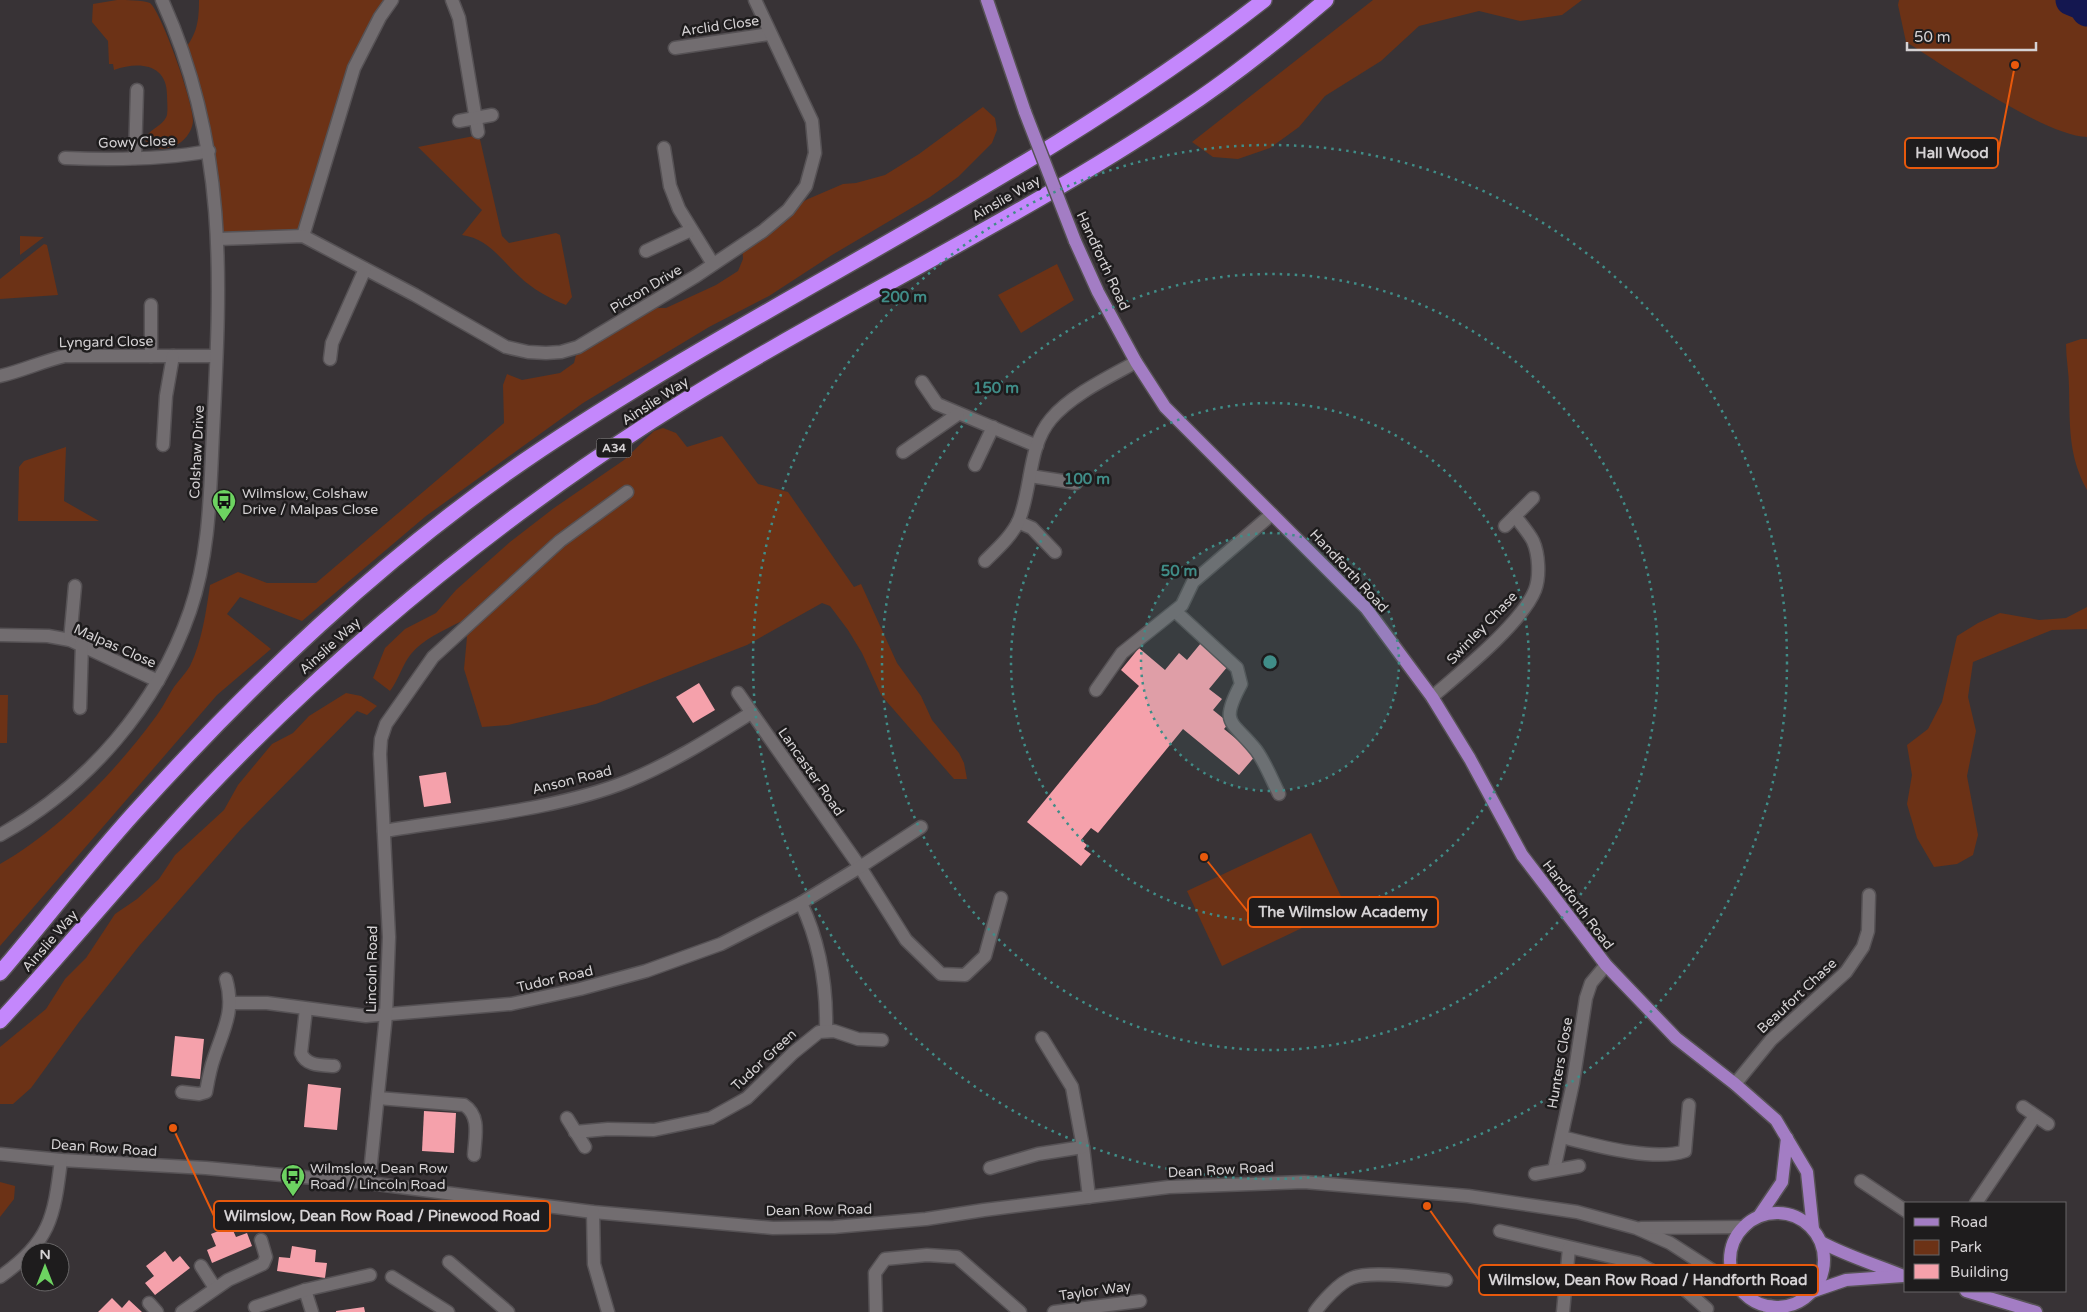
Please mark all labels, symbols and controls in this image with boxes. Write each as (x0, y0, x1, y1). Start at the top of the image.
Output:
street label: Arclid Close (680, 12, 760, 40)
scale bar (1907, 20, 2036, 52)
text: 50 m (1914, 28, 1951, 46)
street label: Gowy Close (98, 132, 176, 152)
callout: Hall Wood (1905, 138, 1998, 168)
text: Hall Wood (1915, 144, 1989, 162)
street label: Ainslie Way (969, 171, 1044, 224)
street label: Handforth Road (1073, 209, 1133, 313)
street label: Picton Drive (607, 261, 685, 317)
text: 200 m (881, 288, 927, 306)
street label: Lyngard Close (58, 333, 154, 351)
street label: Ainslie Way (618, 373, 692, 429)
text: 150 m (973, 379, 1019, 397)
street label: Colshaw Drive (186, 405, 208, 499)
road number: A34 (596, 438, 632, 458)
text: 100 m (1064, 470, 1110, 488)
place label: Wilmslow, Colshaw Drive / Malpas Close (242, 485, 378, 518)
bus stop icon: Wilmslow, Colshaw Drive / Malpas Close (211, 488, 237, 522)
street label: Handforth Road (1306, 526, 1392, 616)
text: 50 m (1161, 562, 1197, 580)
street label: Swinley Chase (1443, 588, 1521, 668)
street label: Ainslie Way (296, 614, 364, 678)
street label: Malpas Close (71, 620, 159, 672)
centre of rings (1261, 653, 1279, 671)
street label: Lancaster Road (774, 725, 848, 819)
street label: Anson Road (530, 762, 614, 798)
street label: Handforth Road (1539, 857, 1617, 953)
callout: The Wilmslow Academy (1248, 897, 1438, 927)
text: The Wilmslow Academy (1257, 903, 1428, 922)
street label: Ainslie Way (19, 906, 82, 975)
street label: Lincoln Road (363, 925, 381, 1013)
street label: Beaufort Chase (1754, 955, 1840, 1037)
street label: Tudor Road (515, 962, 595, 996)
street label: Hunters Close (1544, 1016, 1576, 1110)
street label: Tudor Green (728, 1026, 800, 1094)
street label: Dean Row Road (50, 1136, 158, 1160)
street label: Dean Row Road (1167, 1159, 1275, 1181)
place label: Wilmslow, Dean Row Road / Lincoln Road (310, 1160, 448, 1193)
bus stop icon: Wilmslow, Dean Row Road / Lincoln Road (280, 1163, 306, 1197)
callout: Wilmslow, Dean Row Road / Pinewood Road (214, 1201, 550, 1231)
street label: Dean Row Road (766, 1201, 872, 1219)
legend (1904, 1202, 2067, 1292)
text: Wilmslow, Dean Row Road / Pinewood Road (224, 1207, 540, 1225)
text: Road (1950, 1213, 1988, 1231)
text: Park (1950, 1238, 1982, 1256)
north arrow (20, 1242, 70, 1292)
text: N (39, 1246, 51, 1263)
text: Building (1950, 1263, 2009, 1281)
callout: Wilmslow, Dean Row Road / Handforth Road (1479, 1265, 1818, 1295)
text: Wilmslow, Dean Row Road / Handforth Road (1489, 1271, 1807, 1289)
street label: Taylor Way (1058, 1277, 1133, 1304)

